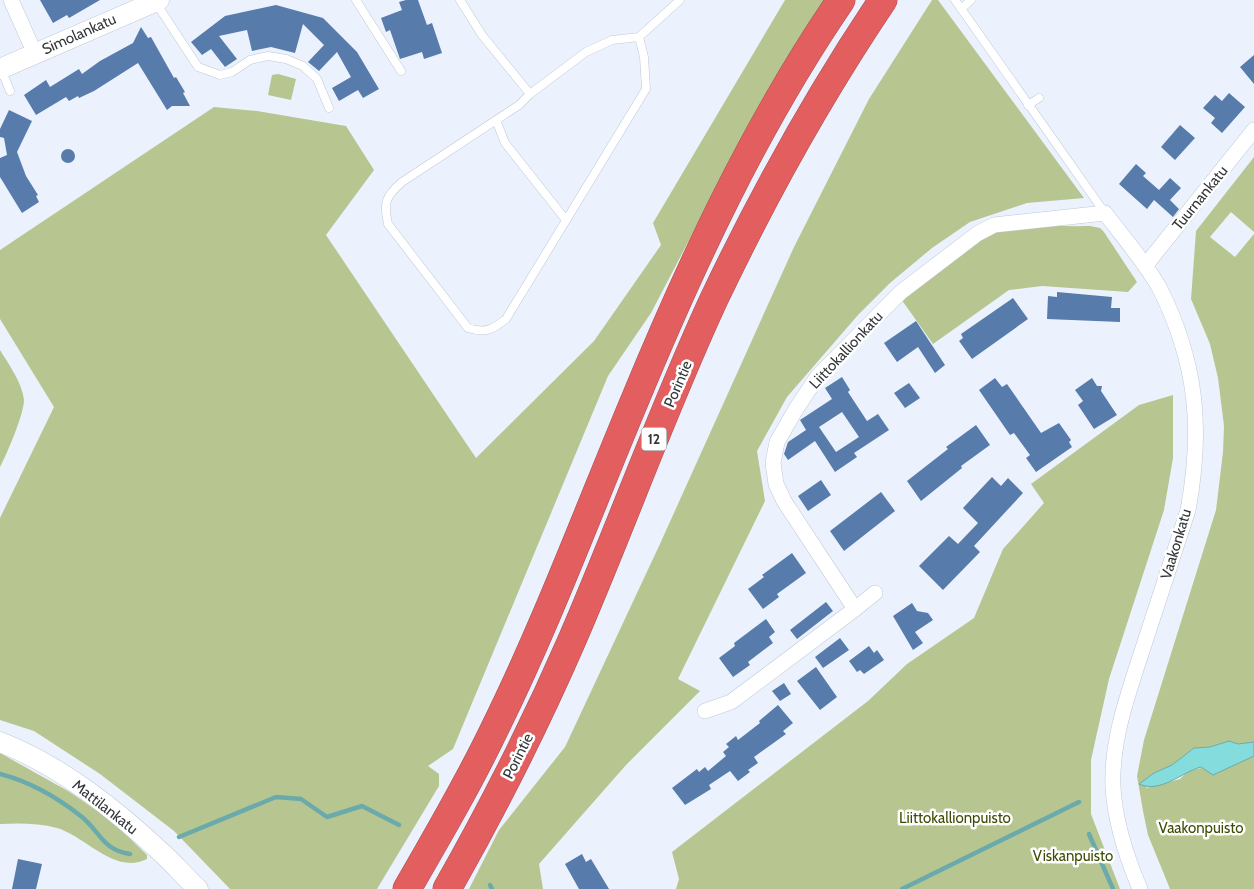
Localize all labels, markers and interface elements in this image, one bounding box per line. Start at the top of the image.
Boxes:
street label: Simolankatu [39,10,119,58]
street label: Tuurnankatu [1169,162,1231,234]
street label: Liittokallionkatu [805,307,887,393]
street label: Porintie [660,358,696,410]
road number: 12 [642,428,666,450]
street label: Vaakonkatu [1157,507,1195,581]
street label: Porintie [499,730,537,782]
street label: Mattilankatu [69,776,141,838]
park label: Liittokallionpuisto [899,809,1011,827]
park label: Vaakonpuisto [1159,819,1243,837]
park label: Viskanpuisto [1033,847,1113,865]

